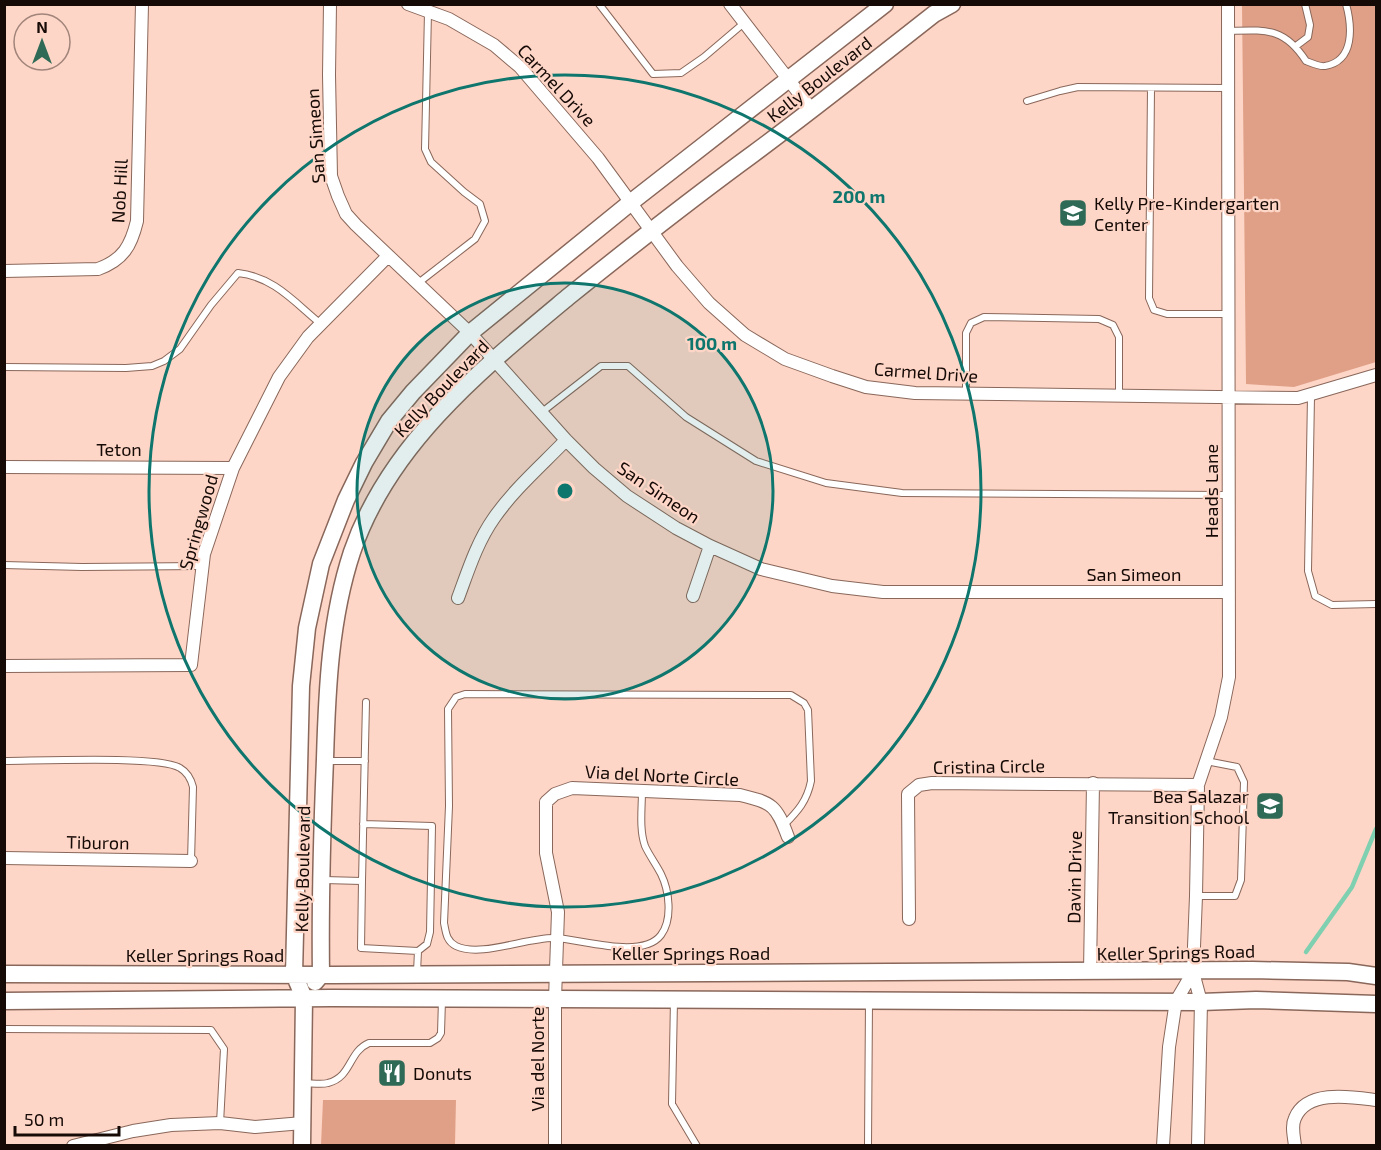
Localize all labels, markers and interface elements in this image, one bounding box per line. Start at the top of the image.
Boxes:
north arrow [12,12,72,72]
text: N [36,17,48,36]
street label: Kelly Boulevard [762,31,876,127]
street label: Carmel Drive [513,39,601,131]
street label: San Simeon [301,88,329,184]
street label: Nob Hill [106,158,132,224]
text: 200 m [833,185,885,207]
place label: Kelly Pre-Kindergarten Center [1094,192,1280,235]
school or university icon: Kelly Pre-Kindergarten Center [1057,197,1089,229]
text: 100 m [687,332,737,354]
street label: Kelly Boulevard [389,335,493,441]
street label: Carmel Drive [873,357,979,387]
street label: Teton [96,438,142,460]
street label: Heads Lane [1200,444,1222,538]
street label: San Simeon [613,456,705,528]
street label: Springwood [174,472,222,572]
centre of rings [555,481,575,501]
street label: San Simeon [1086,563,1182,585]
street label: Cristina Circle [933,754,1045,778]
street label: Via del Norte Circle [584,760,740,790]
place label: Bea Salazar Transition School [1108,785,1250,828]
school or university icon: Bea Salazar Transition School [1254,790,1286,822]
street label: Kelly Boulevard [290,805,314,933]
street label: Tiburon [66,830,130,854]
street label: Davin Drive [1062,830,1086,924]
street label: Keller Springs Road [1097,940,1255,964]
street label: Keller Springs Road [612,942,770,964]
street label: Keller Springs Road [126,944,284,966]
street label: Via del Norte [526,1007,548,1111]
restaurant icon: Donuts [376,1057,408,1089]
place label: Donuts [413,1062,472,1084]
scale bar [15,1099,118,1137]
text: 50 m [24,1108,64,1130]

